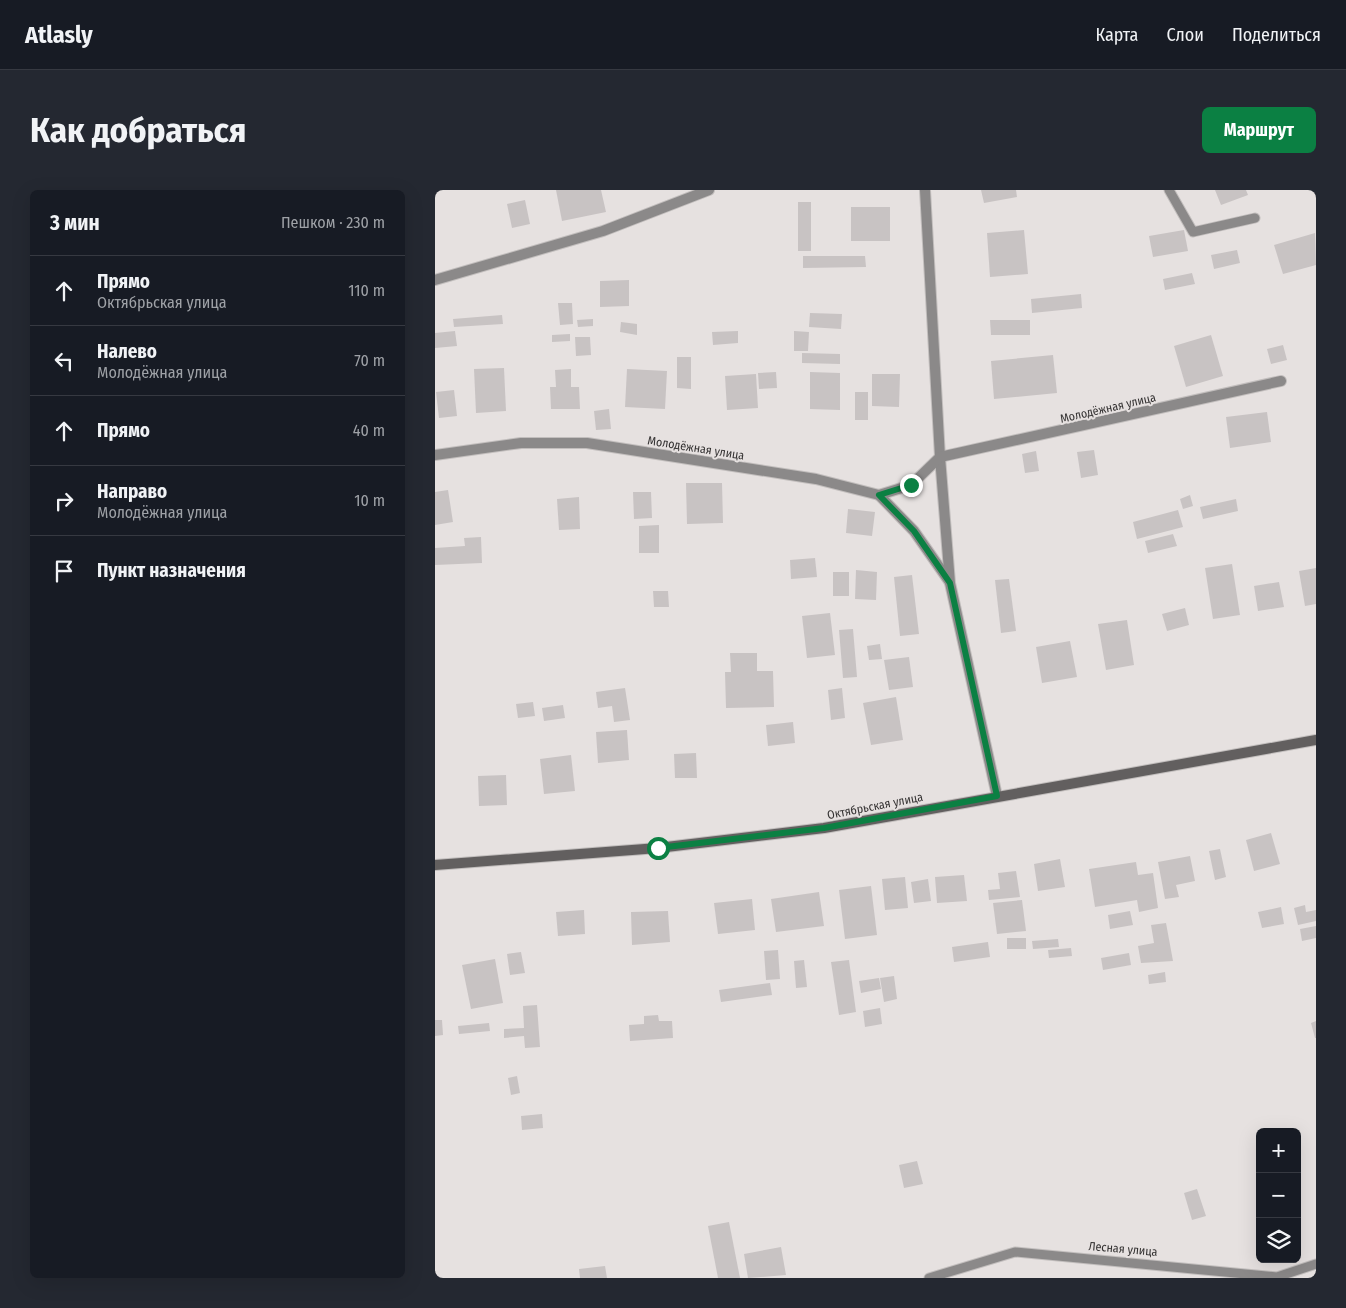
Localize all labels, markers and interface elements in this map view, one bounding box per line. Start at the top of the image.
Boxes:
text: Atlasly [25,21,93,49]
text: Карта [1095,24,1138,46]
text: Слои [1166,24,1204,46]
text: Поделиться [1232,24,1321,46]
button: Маршрут [1202,107,1316,153]
text: Как добраться [30,109,247,151]
text: 3 мин [50,210,100,236]
text: Пешком · 230 m [281,213,385,232]
text: Прямо [97,270,150,293]
icon: ahead [50,277,78,305]
text: 110 m [348,281,385,300]
text: Октябрьская улица [97,293,227,312]
text: Налево [97,340,157,363]
icon: left [50,347,78,375]
text: 70 m [354,351,385,370]
text: Молодёжная улица [97,363,227,382]
street label: Молодёжная улица [1059,390,1157,426]
icon: ahead [50,417,78,445]
text: Прямо [97,419,150,442]
text: 40 m [353,421,385,440]
street label: Молодёжная улица [647,433,745,463]
route end [900,474,923,497]
text: Направо [97,480,167,503]
icon: right [50,487,78,515]
text: 10 m [354,491,385,510]
text: Молодёжная улица [97,503,227,522]
icon: arrive [50,557,78,585]
text: Пункт назначения [97,559,246,582]
street label: Октябрьская улица [826,790,924,822]
route start [647,837,670,860]
map controls [1256,1128,1301,1263]
button: + [1256,1128,1301,1173]
button: − [1256,1173,1301,1218]
button: layers [1256,1218,1301,1263]
street label: Лесная улица [1088,1239,1158,1259]

